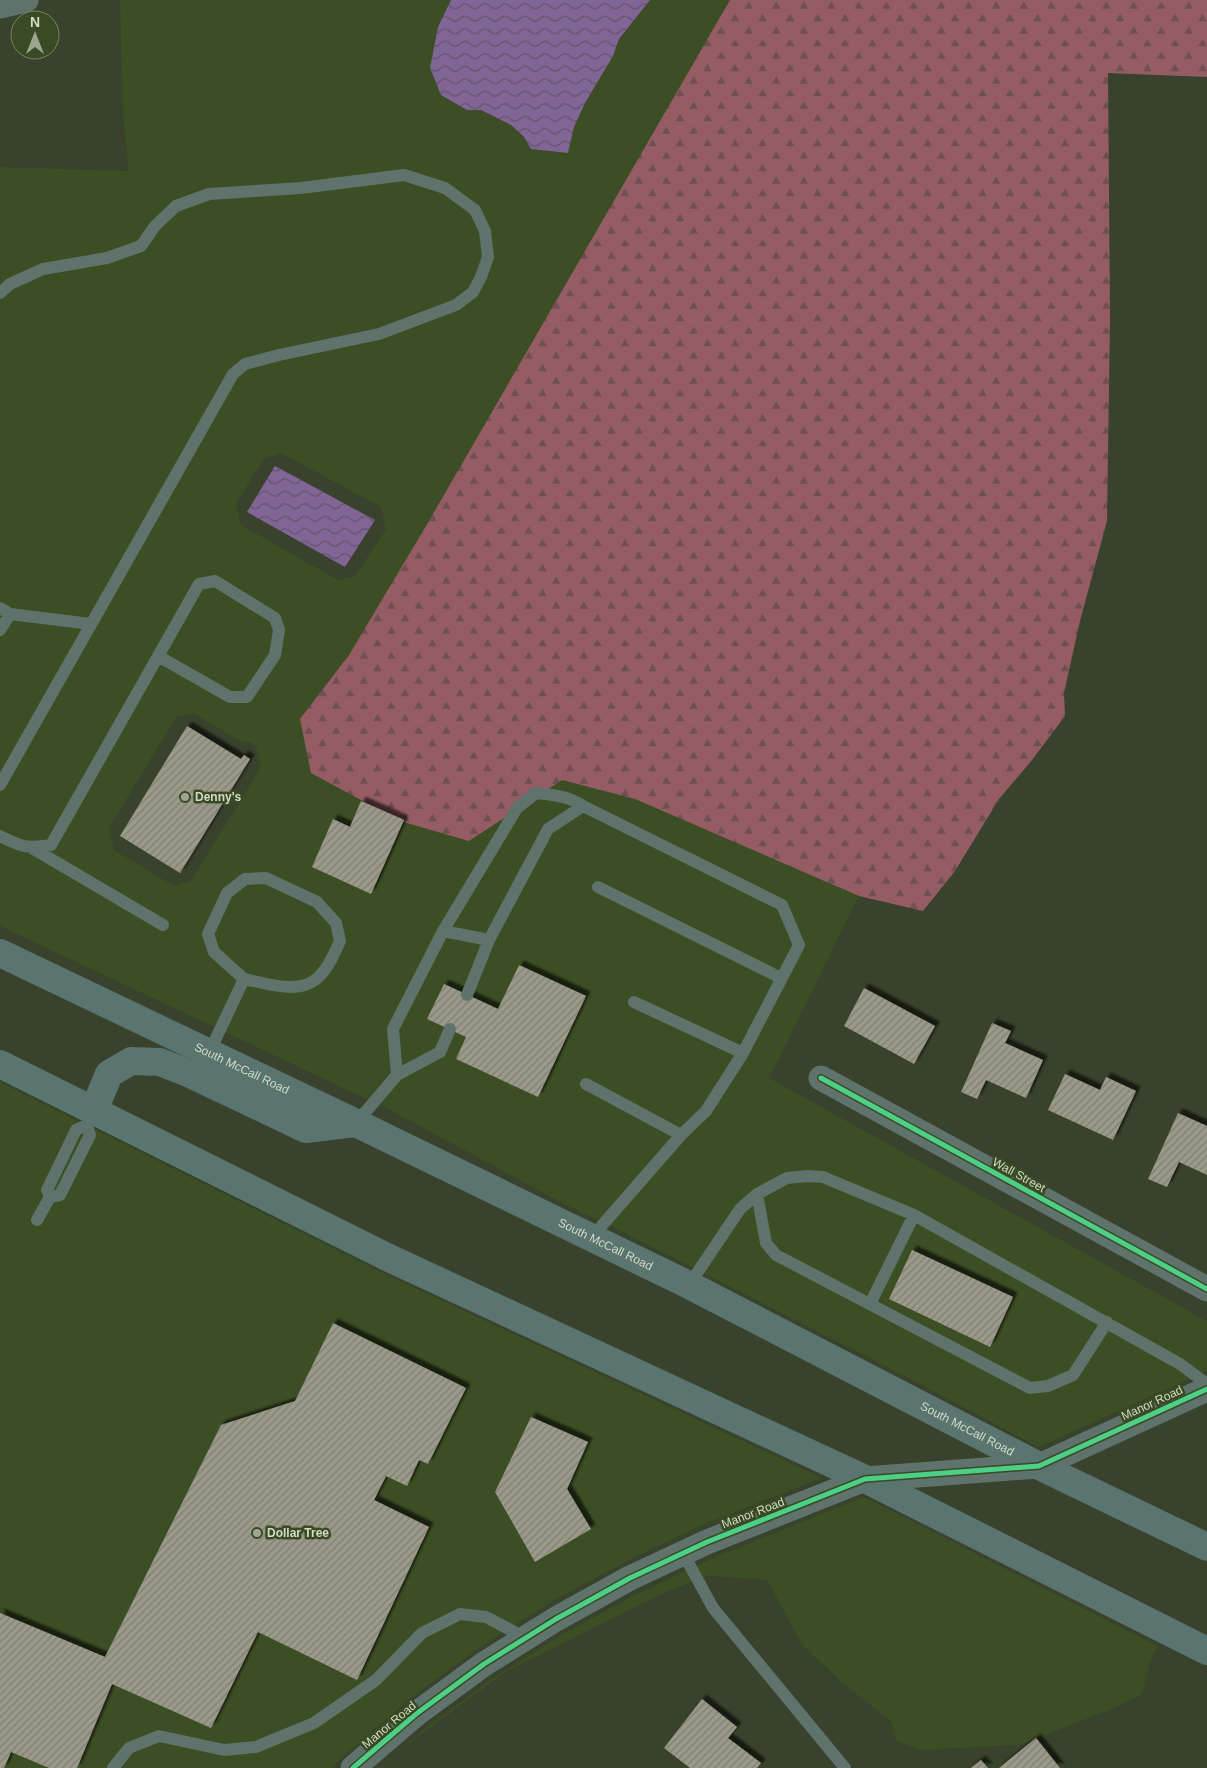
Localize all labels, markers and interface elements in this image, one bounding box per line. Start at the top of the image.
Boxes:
north arrow [10,10,60,60]
text: N [30,14,40,30]
place label: Denny's [195,790,242,804]
marker: Denny's [179,791,191,803]
street label: South McCall Road [192,1040,292,1097]
street label: Wall Street [990,1155,1048,1196]
street label: South McCall Road [556,1215,655,1273]
street label: Manor Road [1119,1383,1185,1423]
street label: South McCall Road [918,1399,1016,1459]
street label: Manor Road [720,1495,786,1531]
place label: Dollar Tree [267,1526,329,1540]
marker: Dollar Tree [251,1527,263,1539]
street label: Manor Road [359,1698,419,1752]

